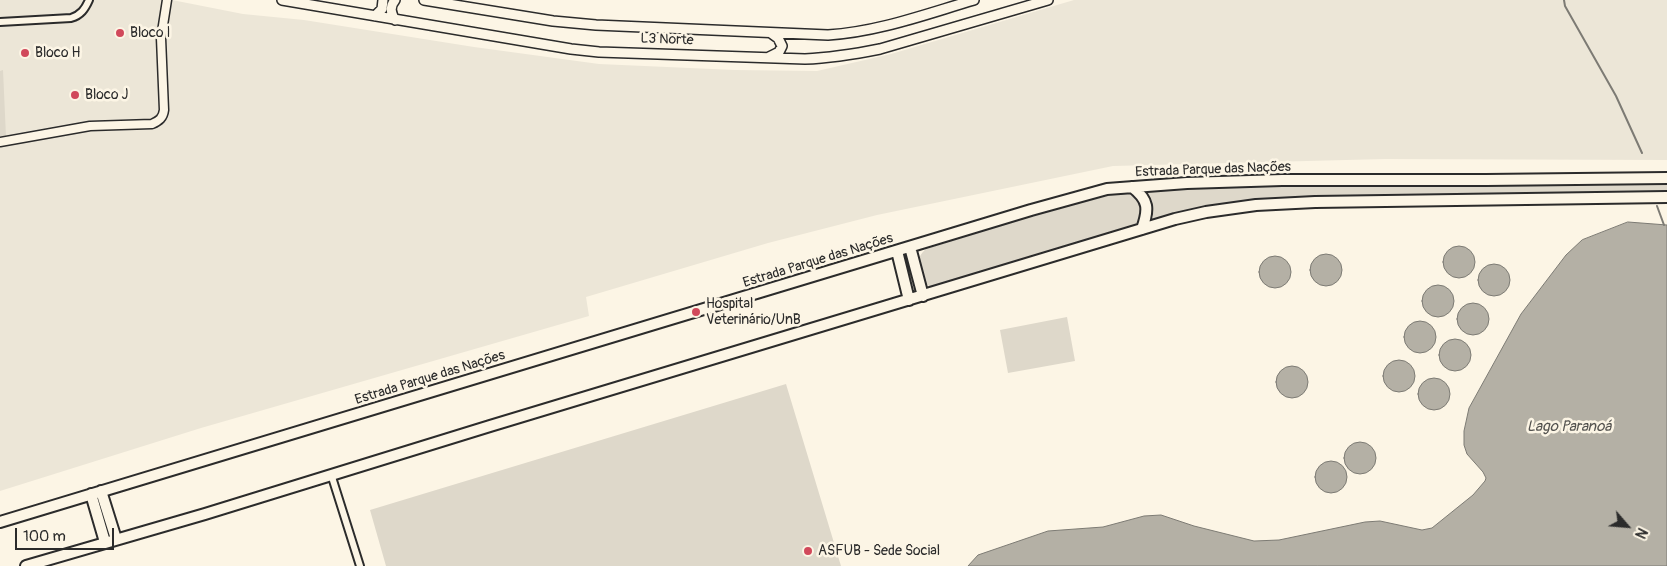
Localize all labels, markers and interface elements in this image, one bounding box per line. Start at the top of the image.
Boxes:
place label: Bloco I [130,25,170,41]
marker: Bloco I [114,27,126,39]
street label: L3 Norte [640,31,694,49]
place label: Bloco H [35,45,80,61]
marker: Bloco H [19,47,31,59]
place label: Bloco J [85,87,128,103]
marker: Bloco J [69,89,81,101]
street label: Estrada Parque das Nações [1135,159,1291,181]
street label: Estrada Parque das Nações [741,230,895,292]
place label: Hospital Veterinário/UnB [706,296,801,328]
marker: Hospital Veterinário/UnB [690,306,702,318]
street label: Estrada Parque das Nações [353,347,507,409]
water label: Lago Paranoá [1527,418,1611,436]
north arrow [1602,501,1652,551]
scale bar [18,518,116,550]
text: N [1631,525,1651,541]
text: 100 m [23,527,66,546]
place label: ASFUB - Sede Social [818,543,940,559]
marker: ASFUB - Sede Social [802,545,814,557]

